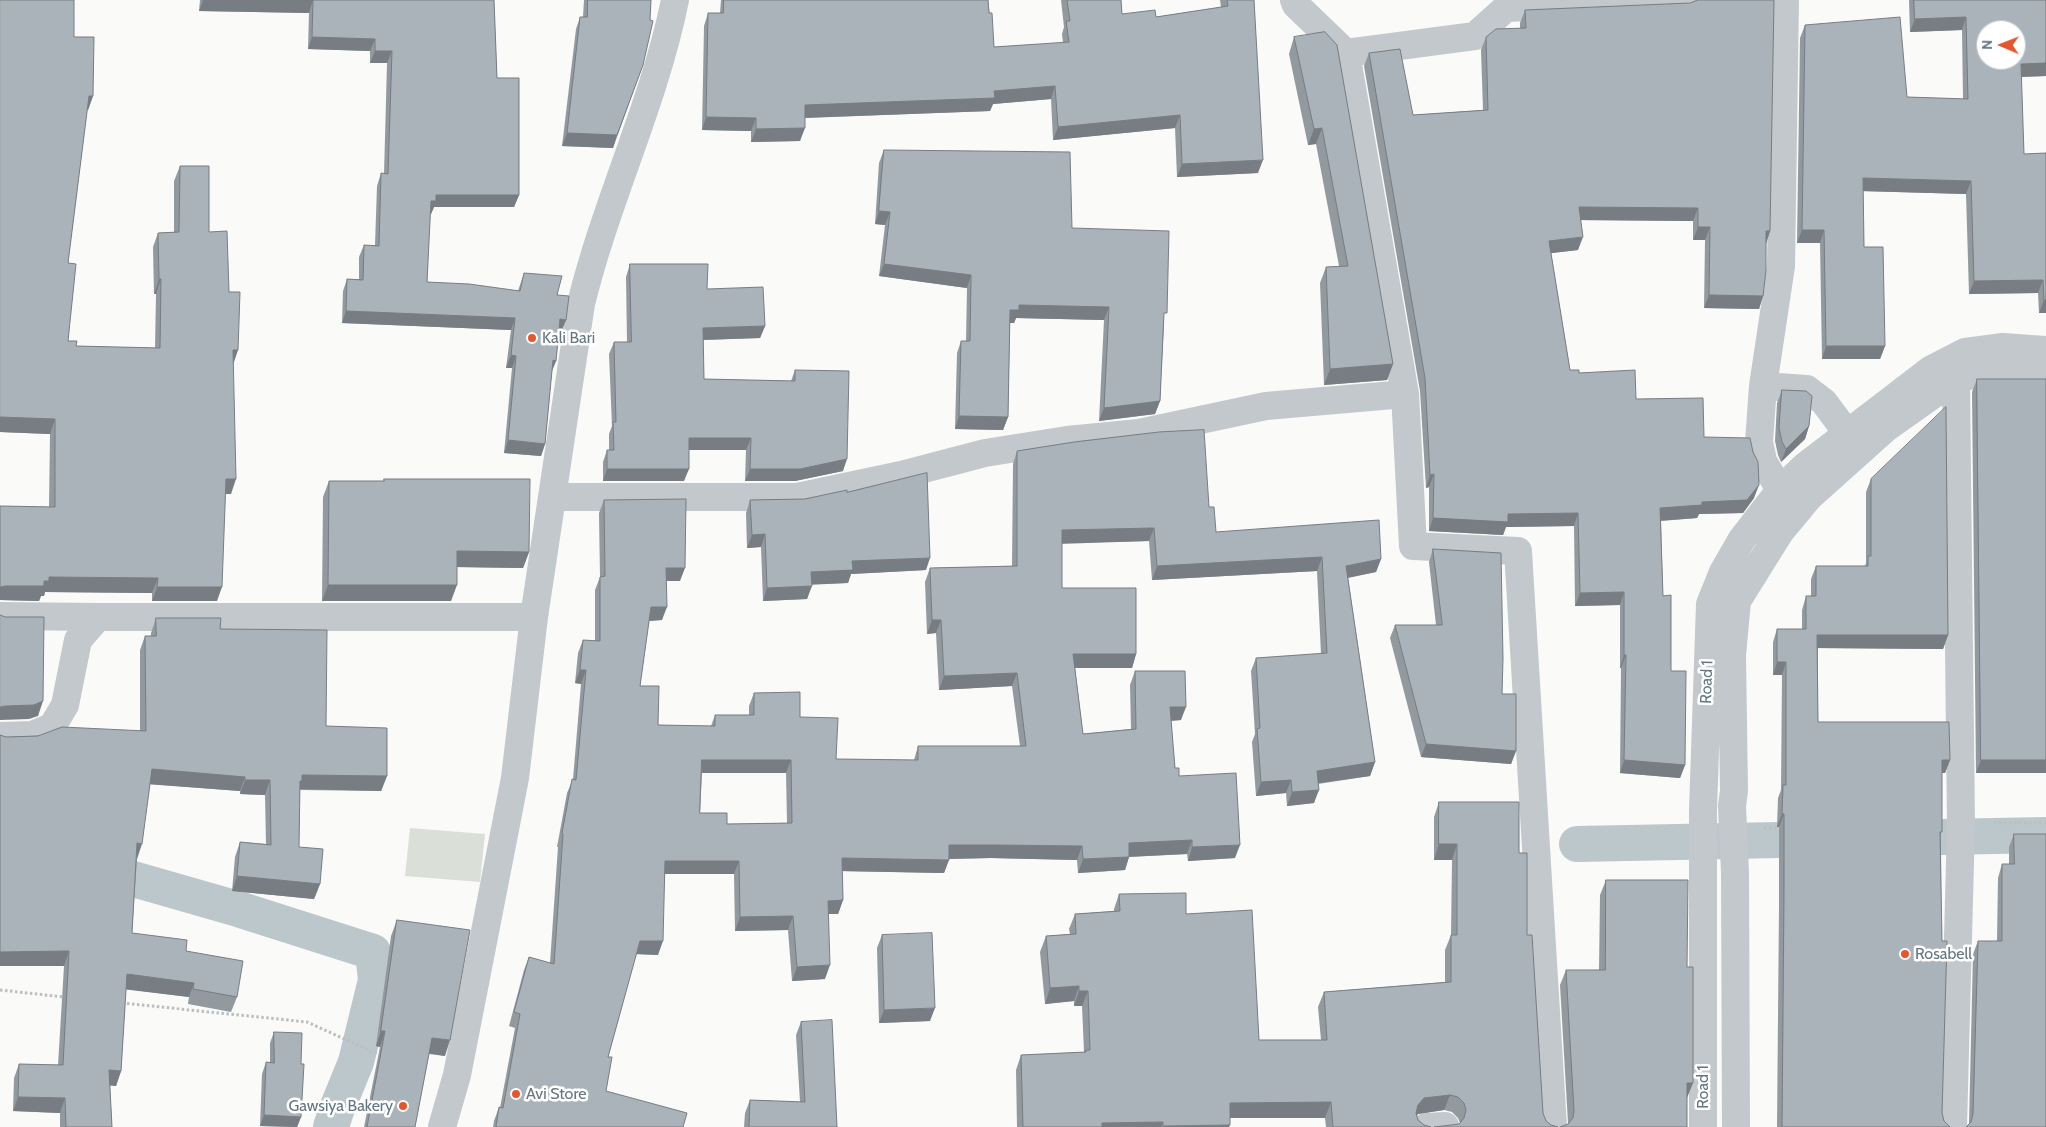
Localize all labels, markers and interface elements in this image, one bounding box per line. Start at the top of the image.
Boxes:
north arrow [1976,20,2026,70]
text: N [1978,40,1996,50]
place label: Kali Bari [542,328,595,348]
marker: Kali Bari [526,332,538,344]
street label: Road 1 [1697,660,1717,704]
place label: Rosabell [1915,944,1972,964]
marker: Rosabell [1899,948,1911,960]
street label: Road 1 [1693,1065,1713,1109]
place label: Avi Store [526,1084,586,1104]
marker: Avi Store [510,1088,522,1100]
place label: Gawsiya Bakery [289,1096,393,1116]
marker: Gawsiya Bakery [397,1100,409,1112]

